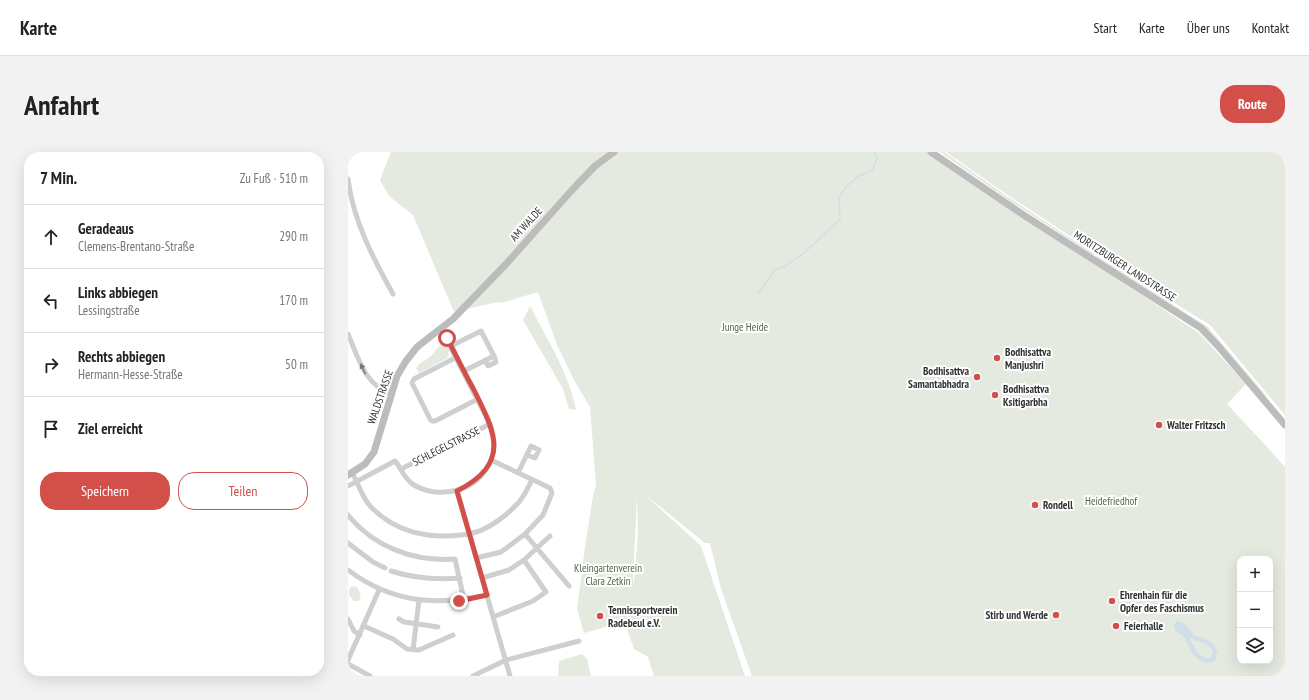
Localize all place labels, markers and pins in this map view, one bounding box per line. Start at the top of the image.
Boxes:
place label: Bodhisattva Manjushri [1005,345,1051,372]
marker: Bodhisattva Manjushri [992,353,1002,363]
place label: Bodhisattva Samantabhadra [908,364,969,391]
marker: Bodhisattva Samantabhadra [972,372,982,382]
place label: Bodhisattva Ksitigarbha [1003,382,1049,409]
marker: Bodhisattva Ksitigarbha [990,390,1000,400]
place label: Walter Fritzsch [1166,418,1225,432]
marker: Walter Fritzsch [1154,420,1164,430]
place label: Rondell [1043,498,1073,512]
marker: Rondell [1030,500,1040,510]
place label: Ehrenhain für die Opfer des Faschismus [1120,588,1204,615]
marker: Ehrenhain für die Opfer des Faschismus [1107,596,1117,606]
place label: Tennissportverein Radebeul e.V. [608,603,678,630]
place label: Stirb und Werde [985,608,1048,622]
marker: Stirb und Werde [1051,610,1061,620]
marker: Tennissportverein Radebeul e.V. [595,611,605,621]
place label: Feierhalle [1124,619,1164,633]
marker: Feierhalle [1111,621,1121,631]

